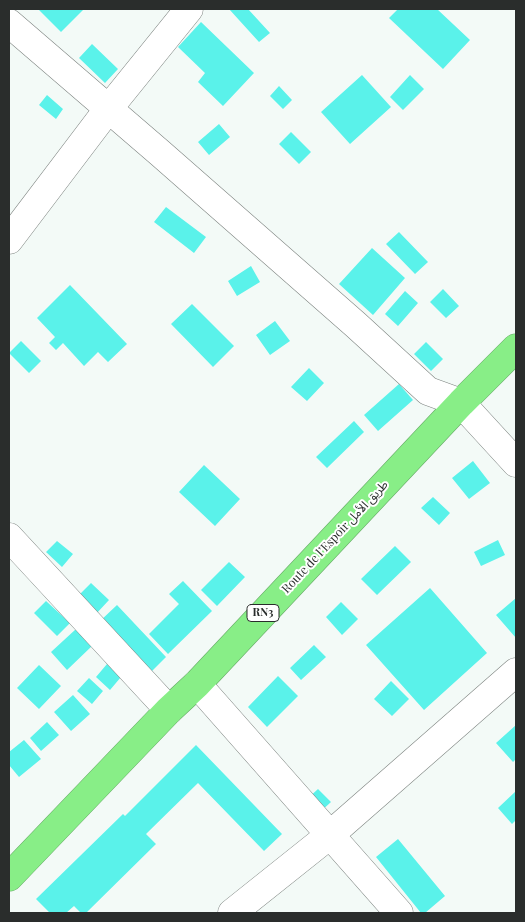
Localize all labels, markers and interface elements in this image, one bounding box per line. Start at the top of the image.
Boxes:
street label: Route de l’Espoir طريق الأمل [279,478,391,596]
road number: RN3 [247,604,279,622]

